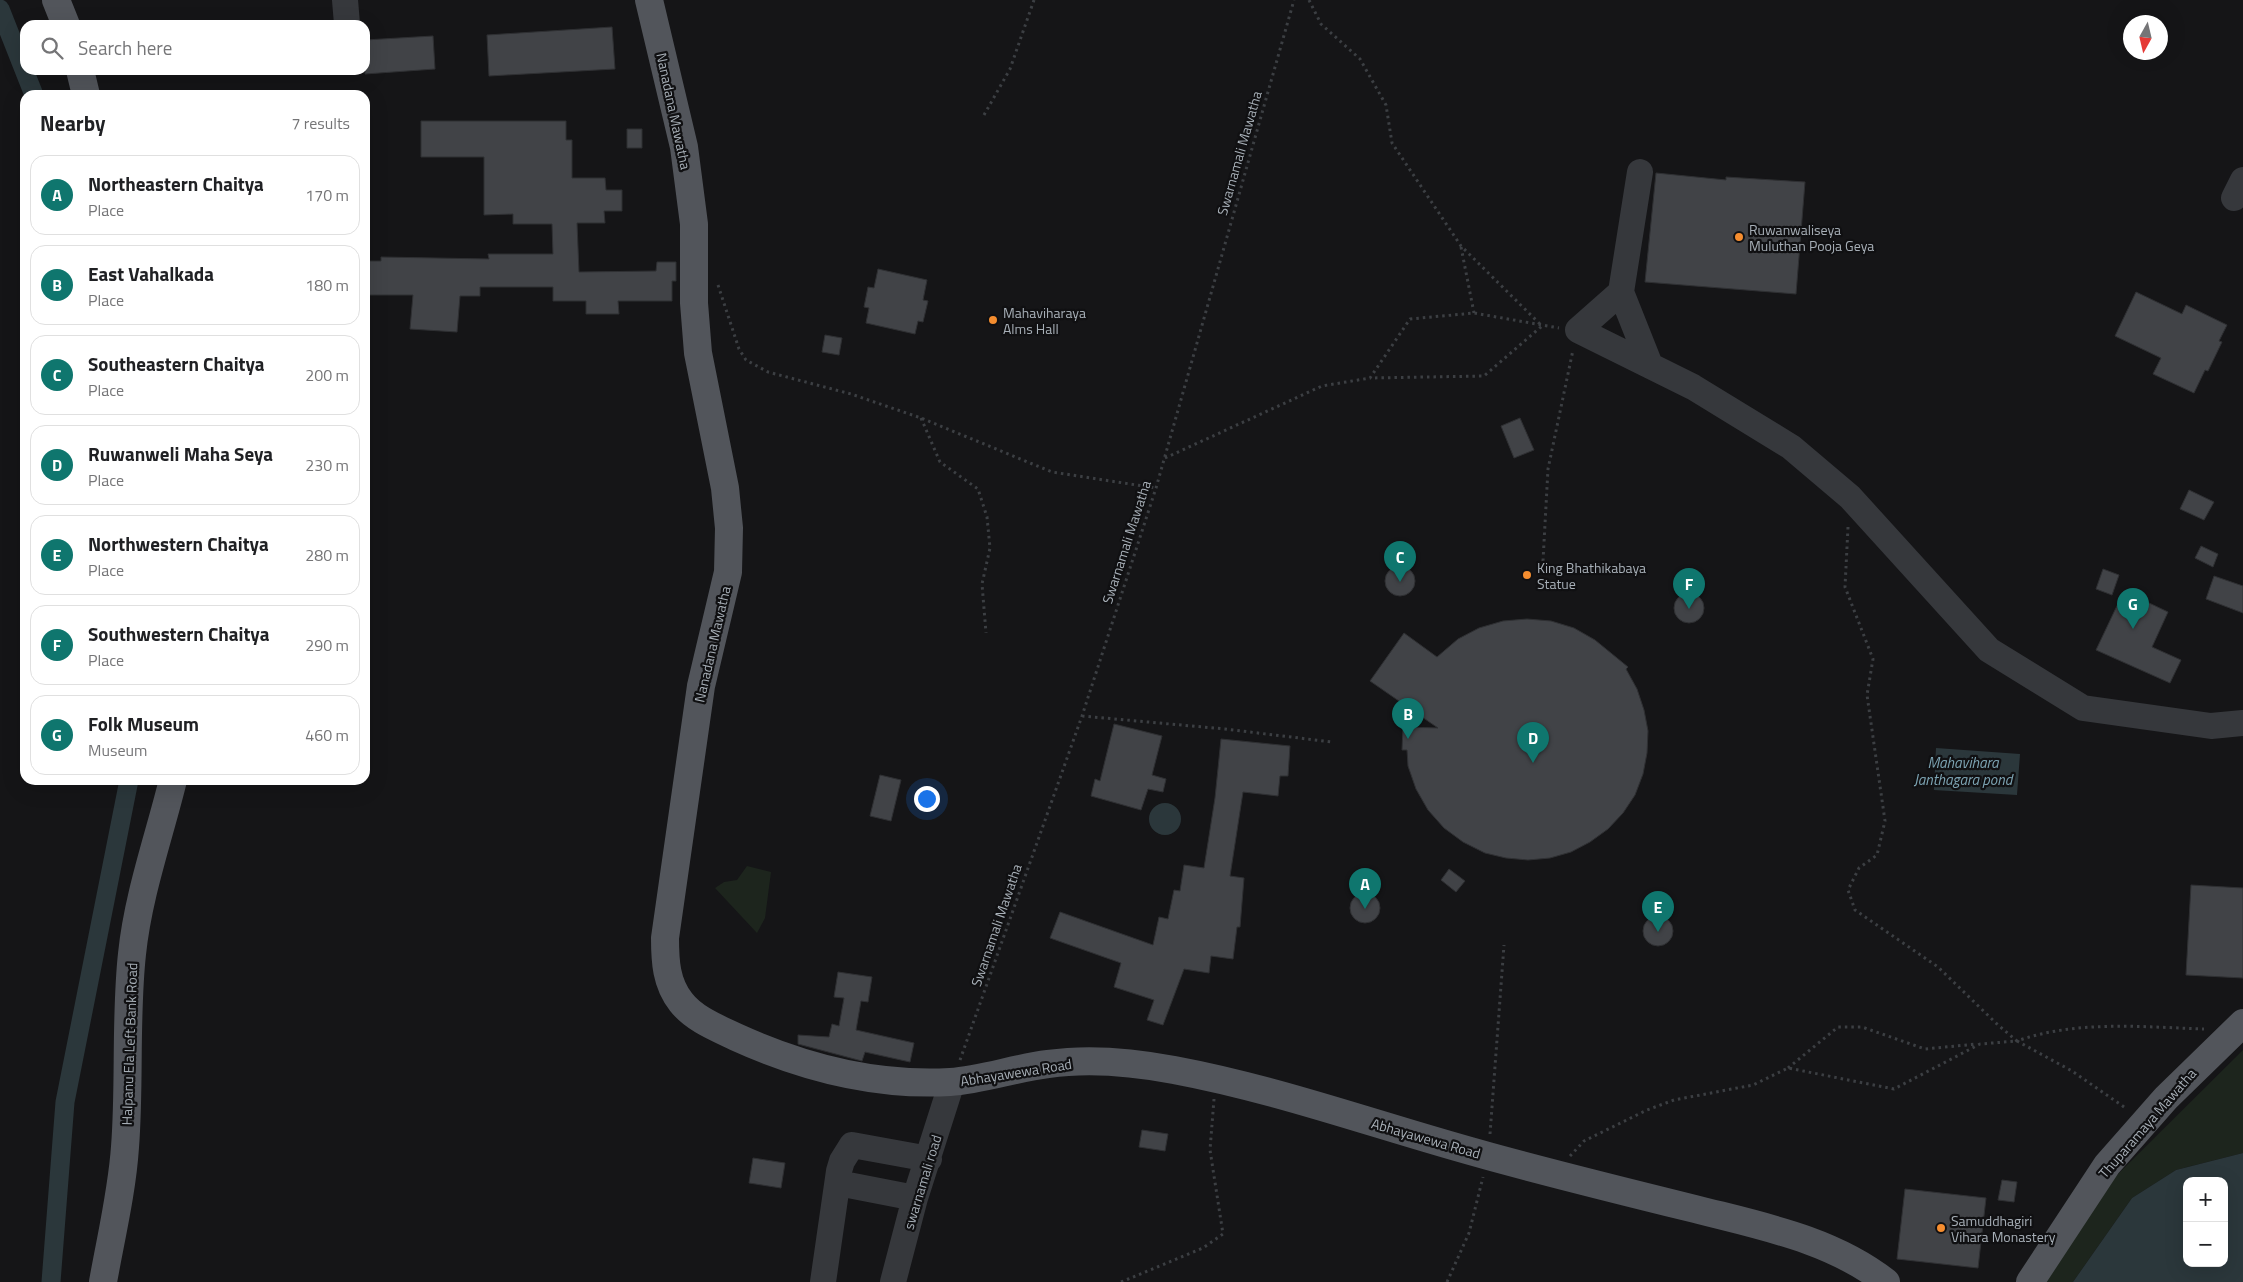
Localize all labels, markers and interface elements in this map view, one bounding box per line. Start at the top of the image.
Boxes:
north arrow [2123,15,2168,60]
search box [20,20,370,75]
text: Search here [78,33,172,62]
icon: search [38,34,66,62]
street label: Nanadana Mawatha [651,51,697,171]
street label: Swarnamali Mawatha [1211,88,1267,218]
text: Nearby [40,107,105,139]
text: 7 results [291,111,350,135]
text: Northeastern Chaitya [88,169,264,198]
text: A [52,183,62,207]
text: 170 m [305,183,349,207]
text: Place [88,198,124,222]
place label: Ruwanwaliseya Muluthan Pooja Geya [1749,219,1874,256]
marker: Ruwanwaliseya Muluthan Pooja Geya [1733,231,1745,243]
text: East Vahalkada [88,259,214,288]
text: B [52,273,62,297]
text: 180 m [305,273,349,297]
text: Place [88,288,124,312]
place label: Mahaviharaya Alms Hall [1003,302,1086,339]
marker: Mahaviharaya Alms Hall [987,314,999,326]
text: Southeastern Chaitya [88,349,265,378]
text: C [53,363,61,387]
text: 200 m [305,363,349,387]
text: Place [88,378,124,402]
text: Ruwanweli Maha Seya [88,439,273,468]
text: D [52,453,62,477]
text: 230 m [305,453,349,477]
text: Place [88,468,124,492]
street label: Swarnamali Mawatha [1096,478,1156,606]
text: Northwestern Chaitya [88,529,269,558]
pin: C [1384,541,1416,582]
text: E [53,543,61,567]
text: 280 m [305,543,349,567]
place label: King Bhathikabaya Statue [1537,557,1646,594]
text: Place [88,558,124,582]
pin: F [1673,568,1705,609]
marker: King Bhathikabaya Statue [1521,569,1533,581]
street label: Nanadana Mawatha [688,584,736,704]
pin: G [2117,588,2149,629]
text: Southwestern Chaitya [88,619,269,648]
text: F [53,633,61,657]
text: 290 m [305,633,349,657]
text: Place [88,648,124,672]
pin: B [1392,698,1424,739]
text: Folk Museum [88,709,199,738]
pin: D [1517,722,1549,763]
text: G [52,723,62,747]
text: 460 m [305,723,349,747]
text: Museum [88,738,147,762]
water label: Mahavihara Janthagara pond [1914,751,2014,791]
your location [914,786,940,812]
street label: Swarnamali Mawatha [965,861,1027,989]
pin: A [1349,868,1381,909]
pin: E [1642,891,1674,932]
street label: Halpanu Ela Left Bank Road [116,962,142,1126]
street label: Abhayawewa Road [959,1053,1073,1091]
street label: Thuparamaya Mawatha [2093,1063,2201,1183]
street label: Abhayawewa Road [1369,1112,1483,1164]
street label: swarnamali road [898,1132,946,1232]
map controls [2183,1177,2228,1267]
button: + [2183,1177,2228,1222]
place label: Samuddhagiri Vihara Monastery [1951,1210,2056,1247]
marker: Samuddhagiri Vihara Monastery [1935,1222,1947,1234]
button: − [2183,1222,2228,1267]

